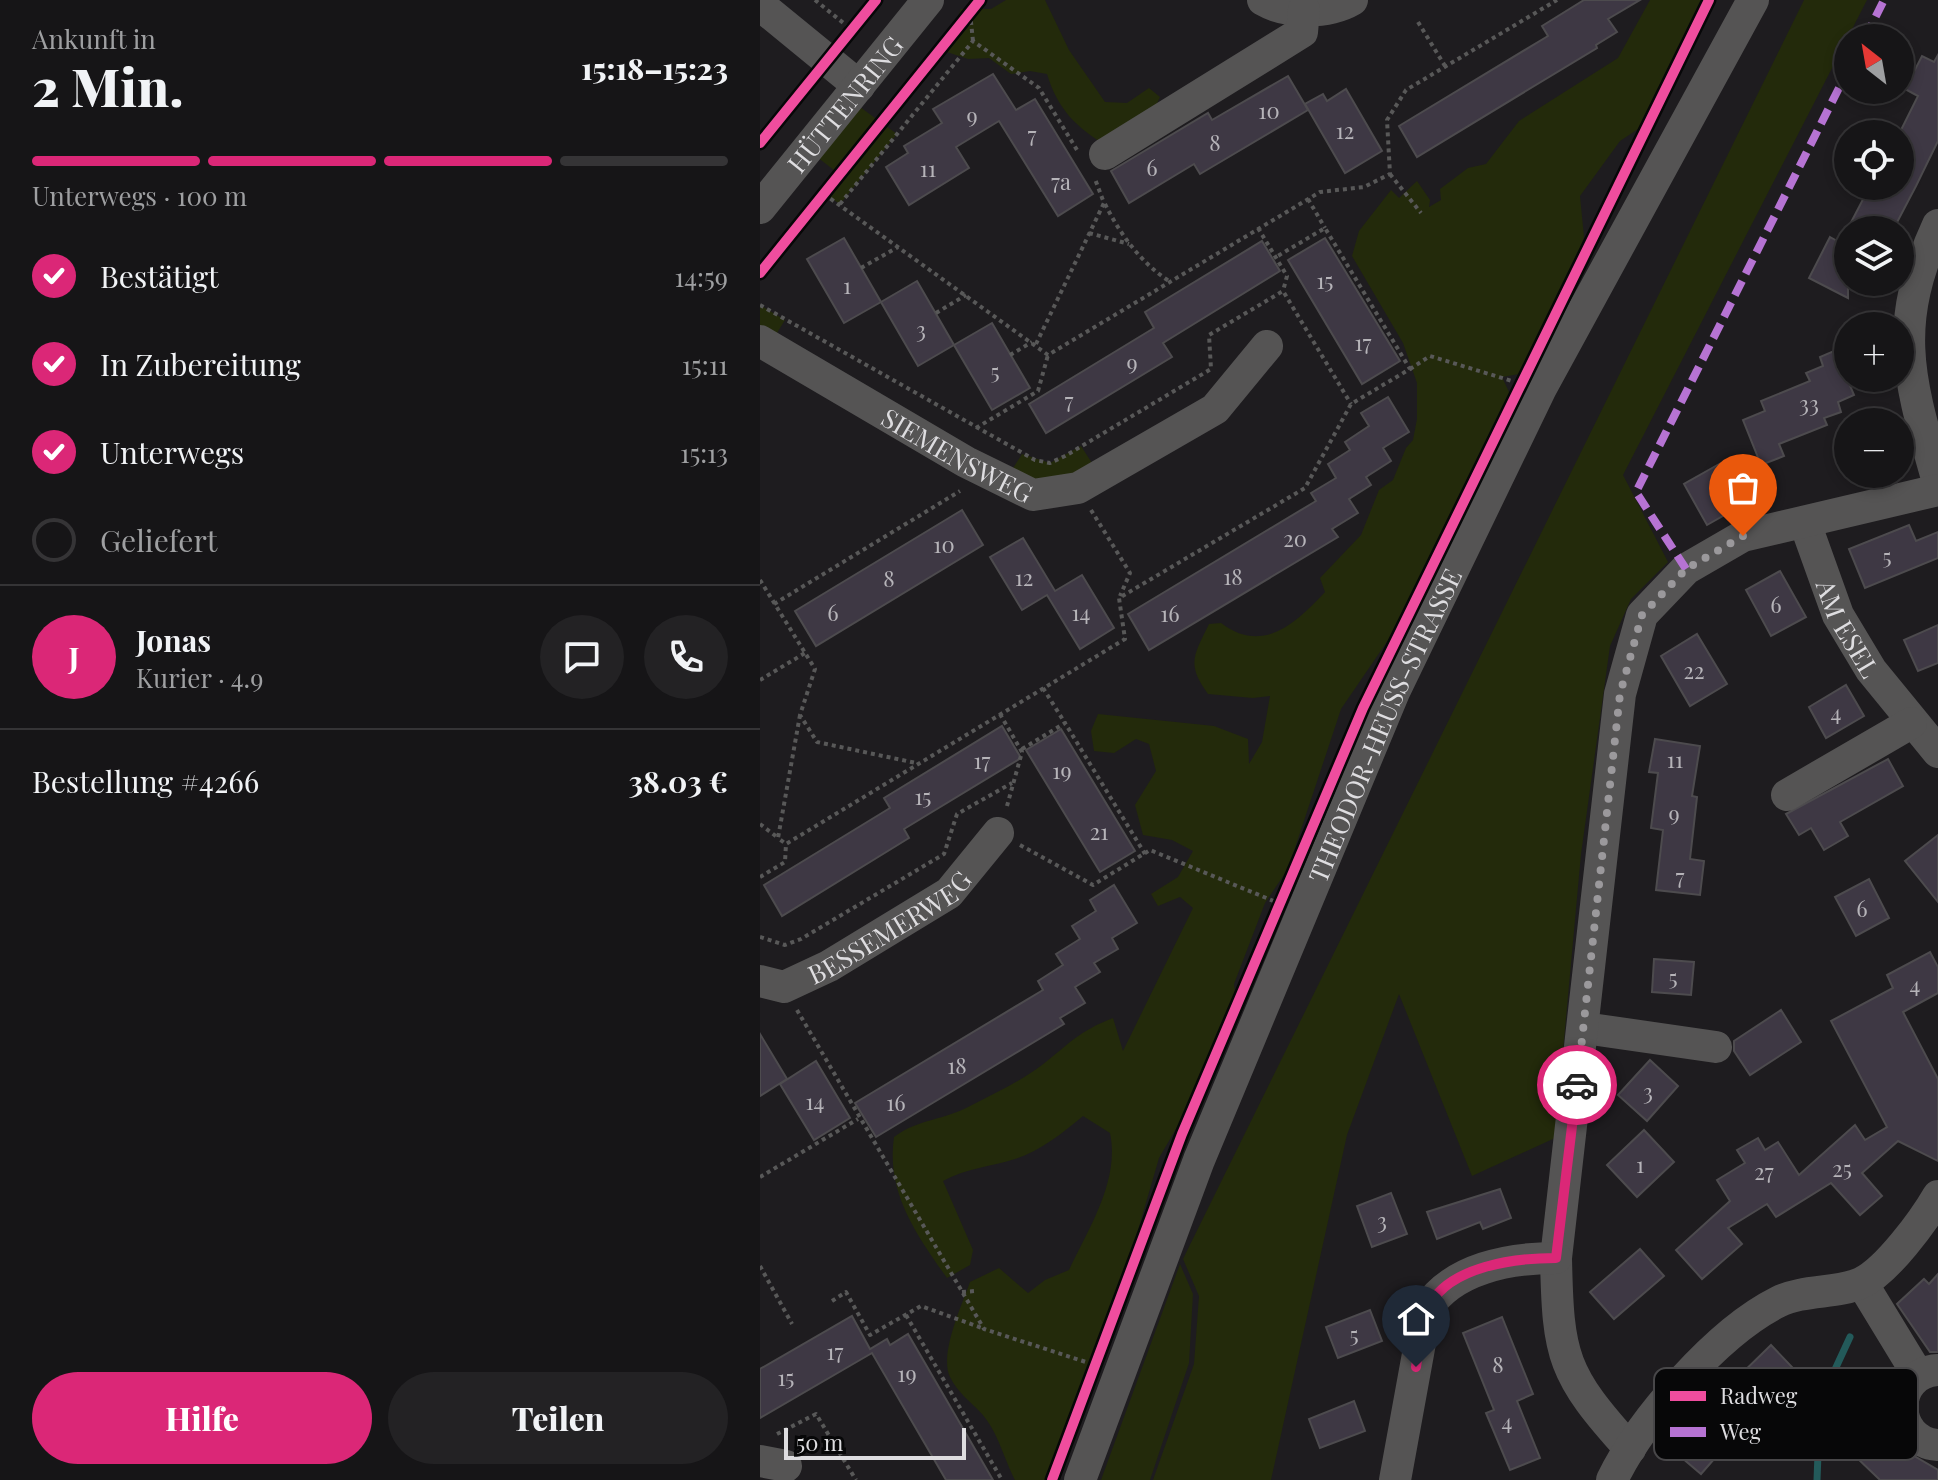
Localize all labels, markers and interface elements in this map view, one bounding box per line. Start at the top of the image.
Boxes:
text: Ankunft in [32,21,156,56]
north arrow [1834,24,1914,104]
map controls [1834,24,1914,488]
street label: HÜTTENRING [778,28,910,179]
text: 15:18–15:23 [581,48,728,88]
text: 2 Min. [32,51,184,120]
house number: 10 [1258,95,1280,125]
house number: 9 [966,100,978,130]
house number: 12 [1336,115,1354,145]
house number: 7 [1028,119,1037,149]
button: locate [1834,120,1914,200]
house number: 8 [1209,127,1221,157]
house number: 6 [1146,152,1158,182]
house number: 11 [920,153,936,183]
house number: 7a [1051,166,1071,196]
text: Unterwegs · 100 m [32,178,247,213]
button: layers [1834,216,1914,296]
icon: check [32,254,76,298]
text: Bestätigt [100,256,219,296]
text: 14:59 [675,259,728,294]
house number: 15 [1316,265,1334,295]
house number: 1 [843,270,851,300]
button: + [1834,312,1914,392]
house number: 3 [916,314,926,344]
house number: 17 [1354,327,1372,357]
icon: check [32,342,76,386]
text: In Zubereitung [100,344,301,384]
text: 15:11 [682,347,728,382]
house number: 9 [1126,347,1138,377]
house number: 5 [990,356,1000,386]
house number: 7 [1065,385,1074,415]
house number: 33 [1799,388,1819,418]
street label: SIEMENSWEG [876,399,1039,510]
button: − [1834,408,1914,488]
icon: check [32,430,76,474]
text: Unterwegs [100,432,244,472]
text: 15:13 [680,435,728,470]
pin [1709,454,1777,536]
icon: bag [1721,466,1765,510]
text: Geliefert [100,520,217,560]
house number: 20 [1283,523,1307,553]
house number: 10 [933,529,955,559]
house number: 5 [1882,541,1892,571]
house number: 18 [1223,561,1243,591]
house number: 12 [1015,562,1033,592]
street label: THEODOR-HEUSS-STRASSE [1299,562,1469,888]
house number: 8 [883,563,895,593]
street label: AM ESEL [1809,574,1889,683]
house number: 6 [1770,589,1782,619]
house number: 6 [827,597,839,627]
house number: 14 [1071,597,1091,627]
house number: 16 [1160,598,1180,628]
button: chat [540,615,624,699]
button: phone [644,615,728,699]
text: Jonas [136,620,211,660]
text: J [69,637,79,677]
house number: 22 [1683,655,1705,685]
text: Kurier · 4.9 [136,660,263,695]
house number: 4 [1831,697,1842,727]
house number: 11 [1667,744,1683,774]
house number: 17 [973,745,991,775]
house number: 19 [1052,755,1072,785]
text: Bestellung #4266 [32,761,259,801]
text: 38.03 € [628,761,728,801]
house number: 15 [914,781,932,811]
house number: 9 [1668,798,1680,828]
house number: 21 [1090,816,1108,846]
house number: 7 [1676,861,1685,891]
street label: BESSEMERWEG [802,863,978,991]
house number: 6 [1856,893,1868,923]
house number: 5 [1668,962,1678,992]
house number: 4 [1910,969,1921,999]
courier [1537,1045,1617,1125]
house number: 18 [947,1050,967,1080]
icon: car [1555,1063,1599,1107]
house number: 3 [1643,1076,1653,1106]
house number: 14 [805,1086,825,1116]
house number: 16 [886,1087,906,1117]
house number: 1 [1636,1149,1644,1179]
house number: 25 [1832,1153,1852,1183]
house number: 27 [1754,1156,1774,1186]
house number: 3 [1377,1205,1387,1235]
pin [1382,1285,1450,1367]
icon: home [1394,1297,1438,1341]
house number: 5 [1349,1319,1359,1349]
house number: 17 [826,1336,844,1366]
house number: 8 [1492,1349,1504,1379]
house number: 19 [897,1358,917,1388]
house number: 15 [777,1362,795,1392]
legend [1654,1368,1918,1460]
button: Hilfe [32,1372,372,1464]
button: Teilen [388,1372,728,1464]
text: Radweg [1720,1380,1798,1410]
house number: 4 [1502,1406,1513,1436]
text: Weg [1719,1416,1762,1446]
scale bar [784,1424,966,1460]
text: 50 m [796,1427,843,1457]

